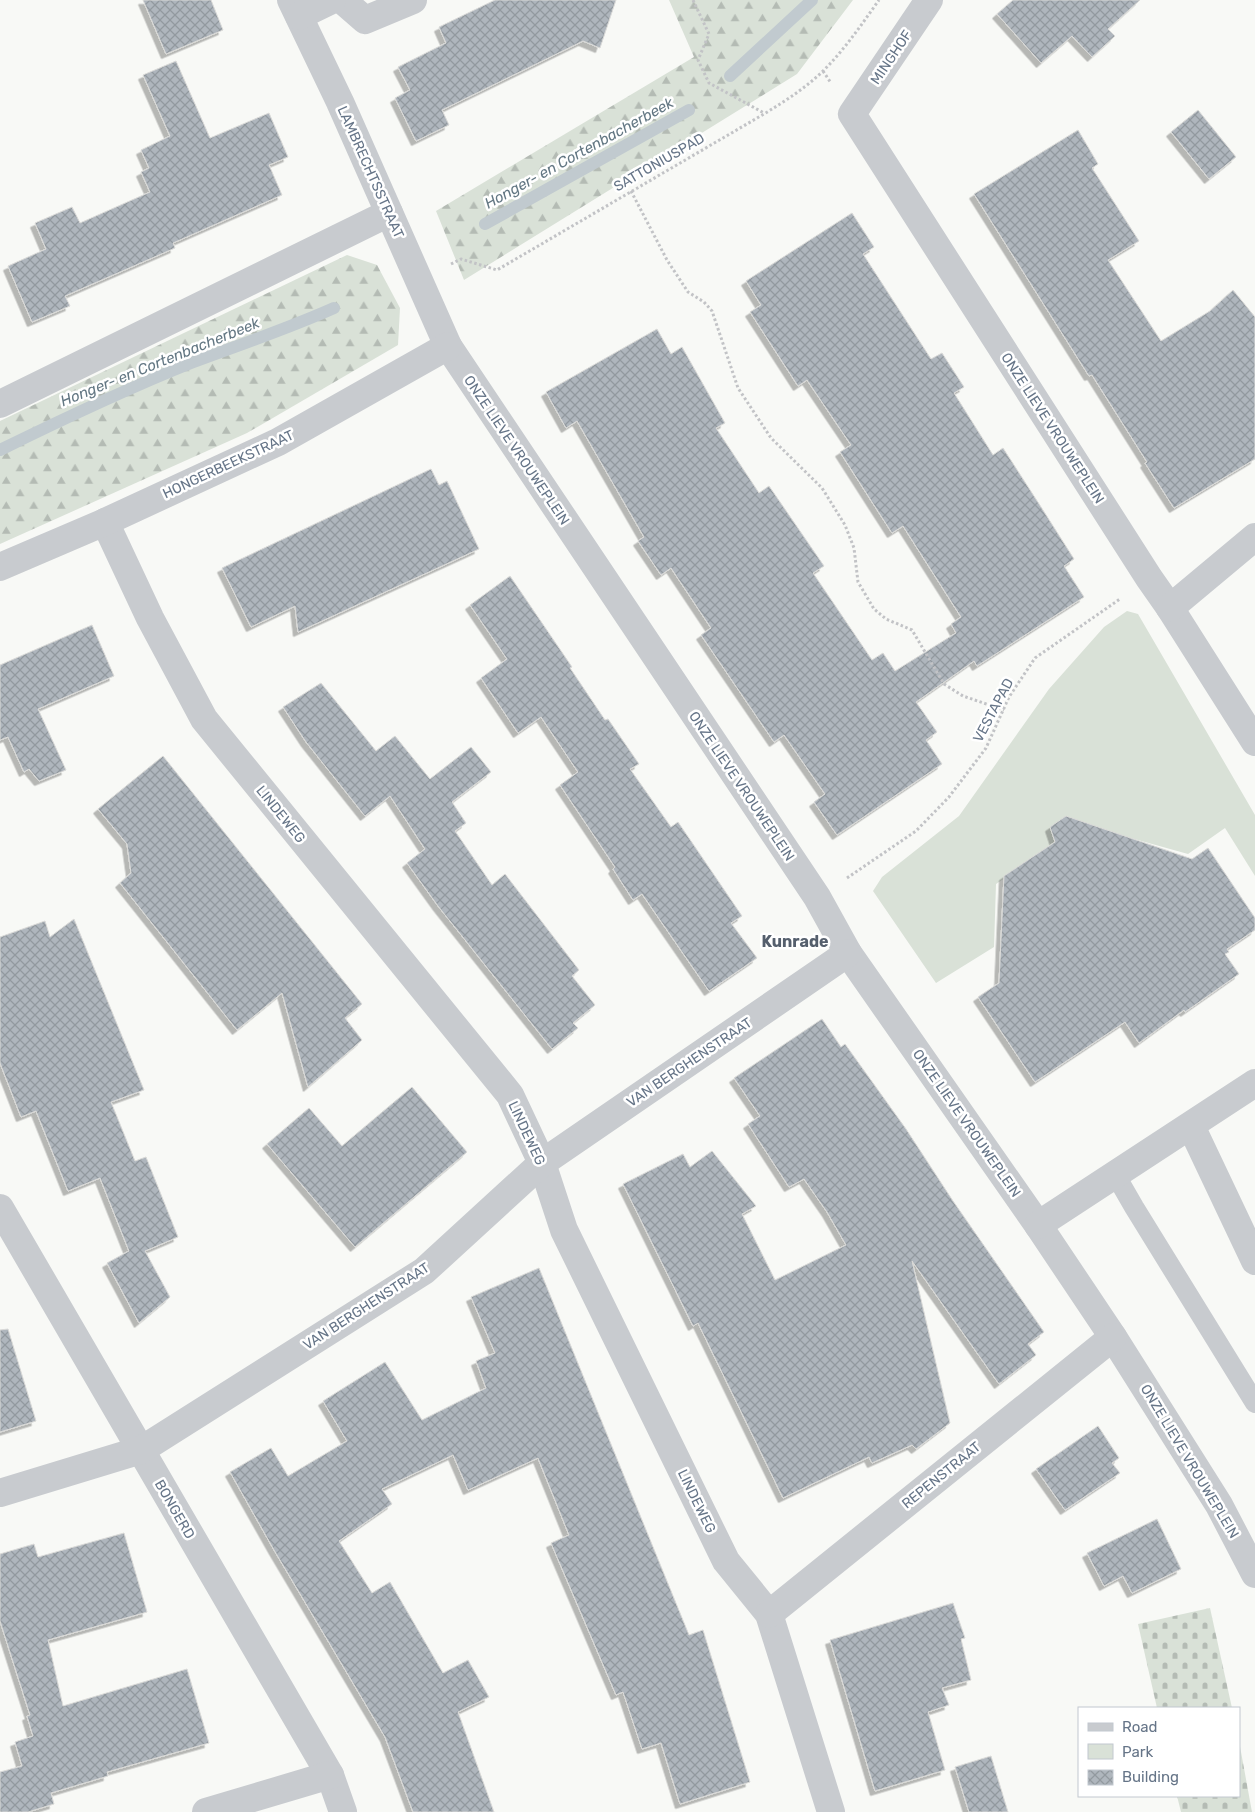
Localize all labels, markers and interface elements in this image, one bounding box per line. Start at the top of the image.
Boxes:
street label: MINGHOF [867,27,916,88]
water label: Honger- en Cortenbacherbeek [481,93,677,213]
street label: LAMBRECHTSSTRAAT [334,103,407,241]
street label: SATTONIUSPAD [611,130,708,195]
water label: Honger- en Cortenbacherbeek [58,314,262,410]
street label: ONZE LIEVE VROUWEPLEIN [997,350,1108,507]
street label: ONZE LIEVE VROUWEPLEIN [460,372,573,528]
street label: HONGERBEEKSTRAAT [160,427,296,502]
street label: VESTAPAD [969,675,1017,745]
street label: ONZE LIEVE VROUWEPLEIN [685,708,798,864]
street label: LINDEWEG [252,782,309,846]
district label: Kunrade [761,932,829,951]
street label: VAN BERGHENSTRAAT [623,1014,755,1111]
street label: ONZE LIEVE VROUWEPLEIN [909,1046,1024,1200]
street label: LINDEWEG [504,1098,549,1168]
street label: VAN BERGHENSTRAAT [300,1259,433,1354]
street label: ONZE LIEVE VROUWEPLEIN [1137,1381,1242,1541]
street label: REPENSTRAAT [898,1438,984,1512]
street label: LINDEWEG [674,1467,719,1536]
street label: BONGERD [151,1477,198,1542]
legend [1078,1707,1240,1797]
text: Road [1122,1718,1158,1736]
text: Park [1122,1743,1153,1761]
text: Building [1122,1768,1179,1786]

